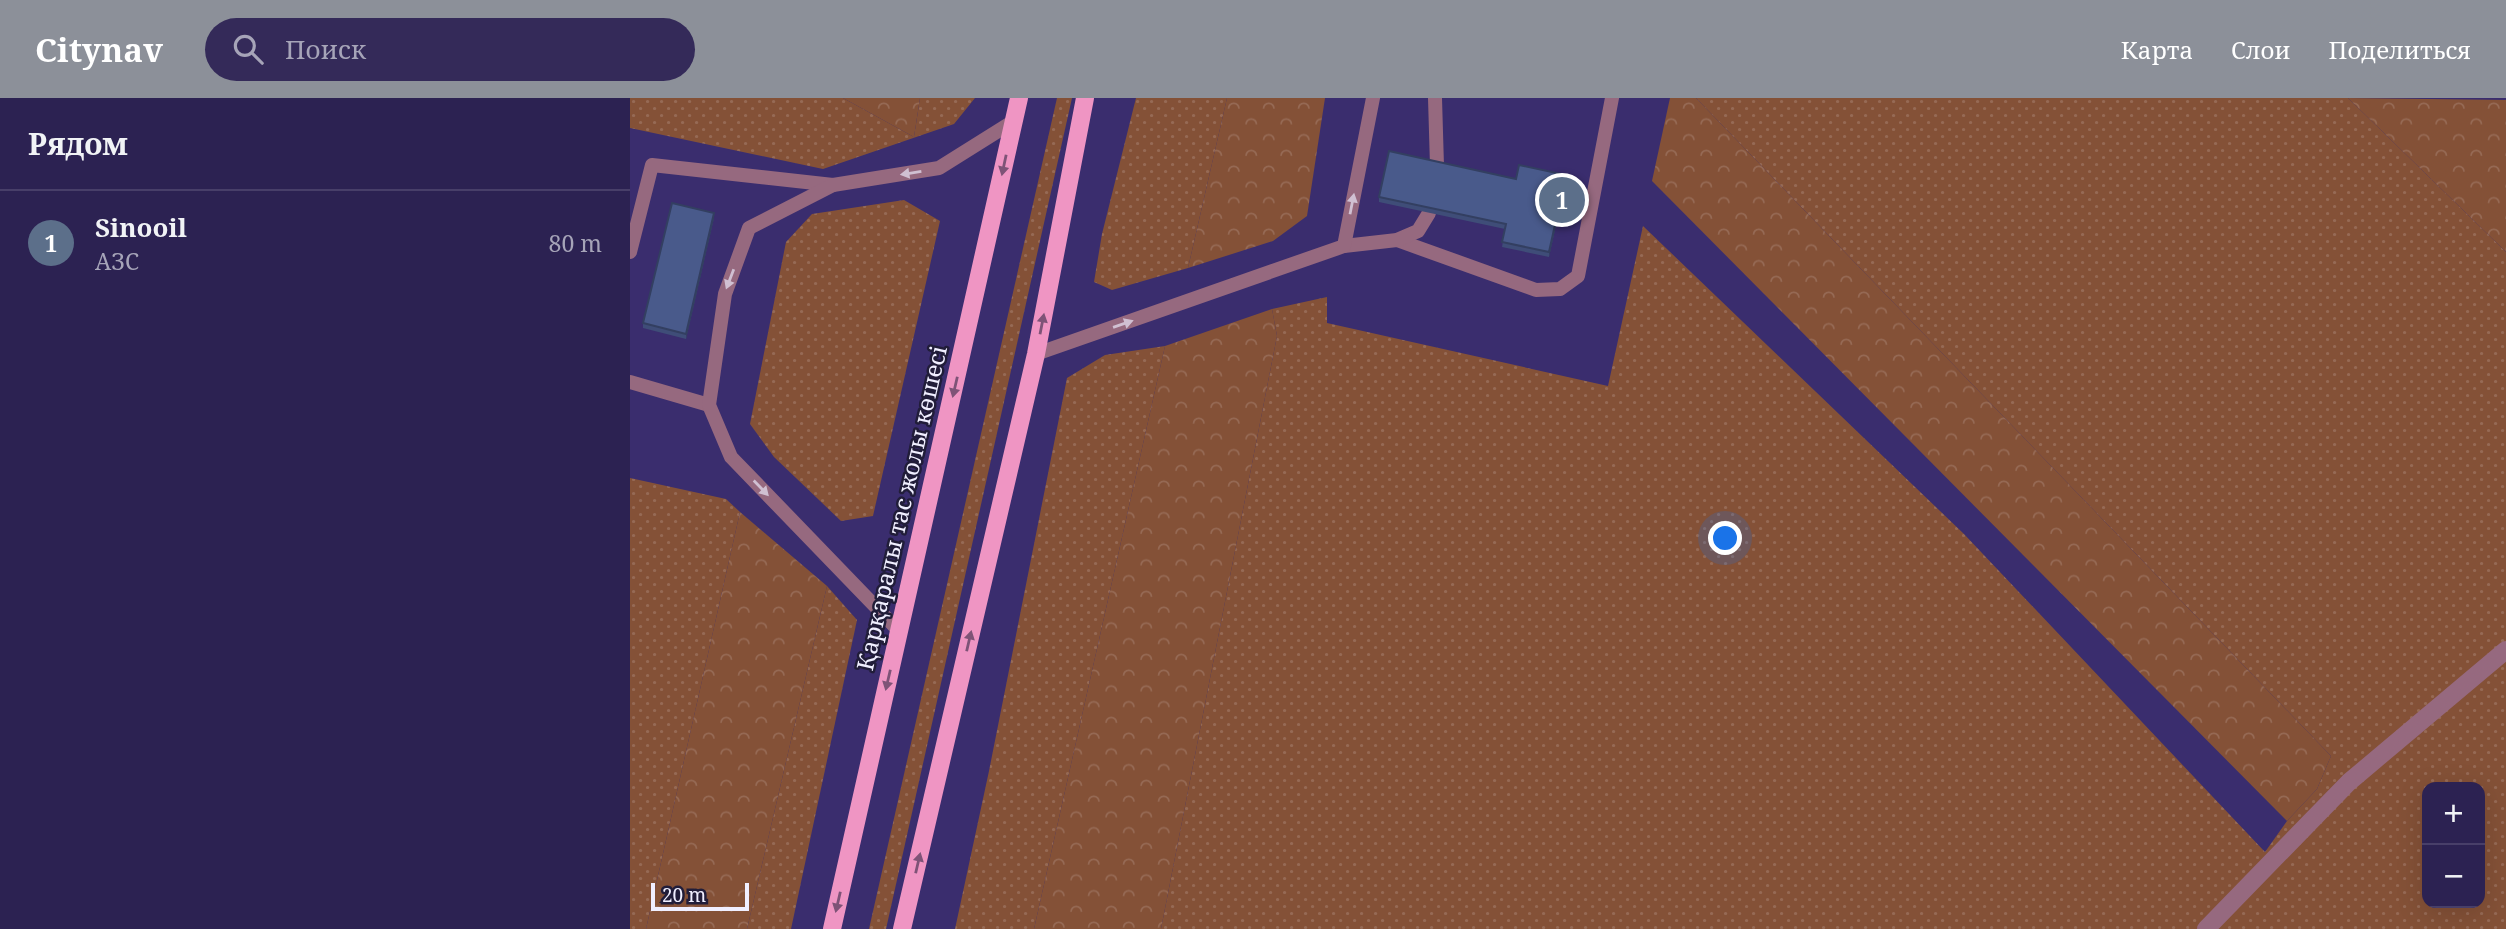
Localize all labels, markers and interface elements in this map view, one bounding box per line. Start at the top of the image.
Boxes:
search box [205,18,695,81]
text: Citynav [35,27,163,72]
icon: search [229,30,267,68]
text: Поиск [285,31,366,67]
text: Карта [2121,33,2193,66]
text: Слои [2231,33,2291,66]
text: Поделиться [2329,33,2471,66]
text: Рядом [28,123,128,164]
one-way arrow [999,154,1010,176]
one-way arrow [900,168,922,179]
pin: 1 [1539,174,1585,226]
one-way arrow [1347,193,1358,215]
text: Sinooil [95,209,187,245]
text: 1 [45,227,58,259]
text: 80 m [549,227,602,259]
text: АЗС [95,245,139,277]
one-way arrow [724,269,735,290]
one-way arrow [1036,313,1047,335]
one-way arrow [1113,318,1134,329]
street label: Қарқаралы тас жолы көшесі [848,342,954,673]
one-way arrow [949,376,960,398]
one-way arrow [752,479,768,496]
your location [1708,521,1742,555]
one-way arrow [964,630,975,652]
one-way arrow [883,669,894,691]
map controls [2422,782,2485,908]
button: + [2422,782,2485,845]
button: − [2422,845,2485,908]
one-way arrow [913,851,924,873]
scale bar [651,880,749,912]
text: 20 m [662,882,706,908]
one-way arrow [832,891,843,913]

